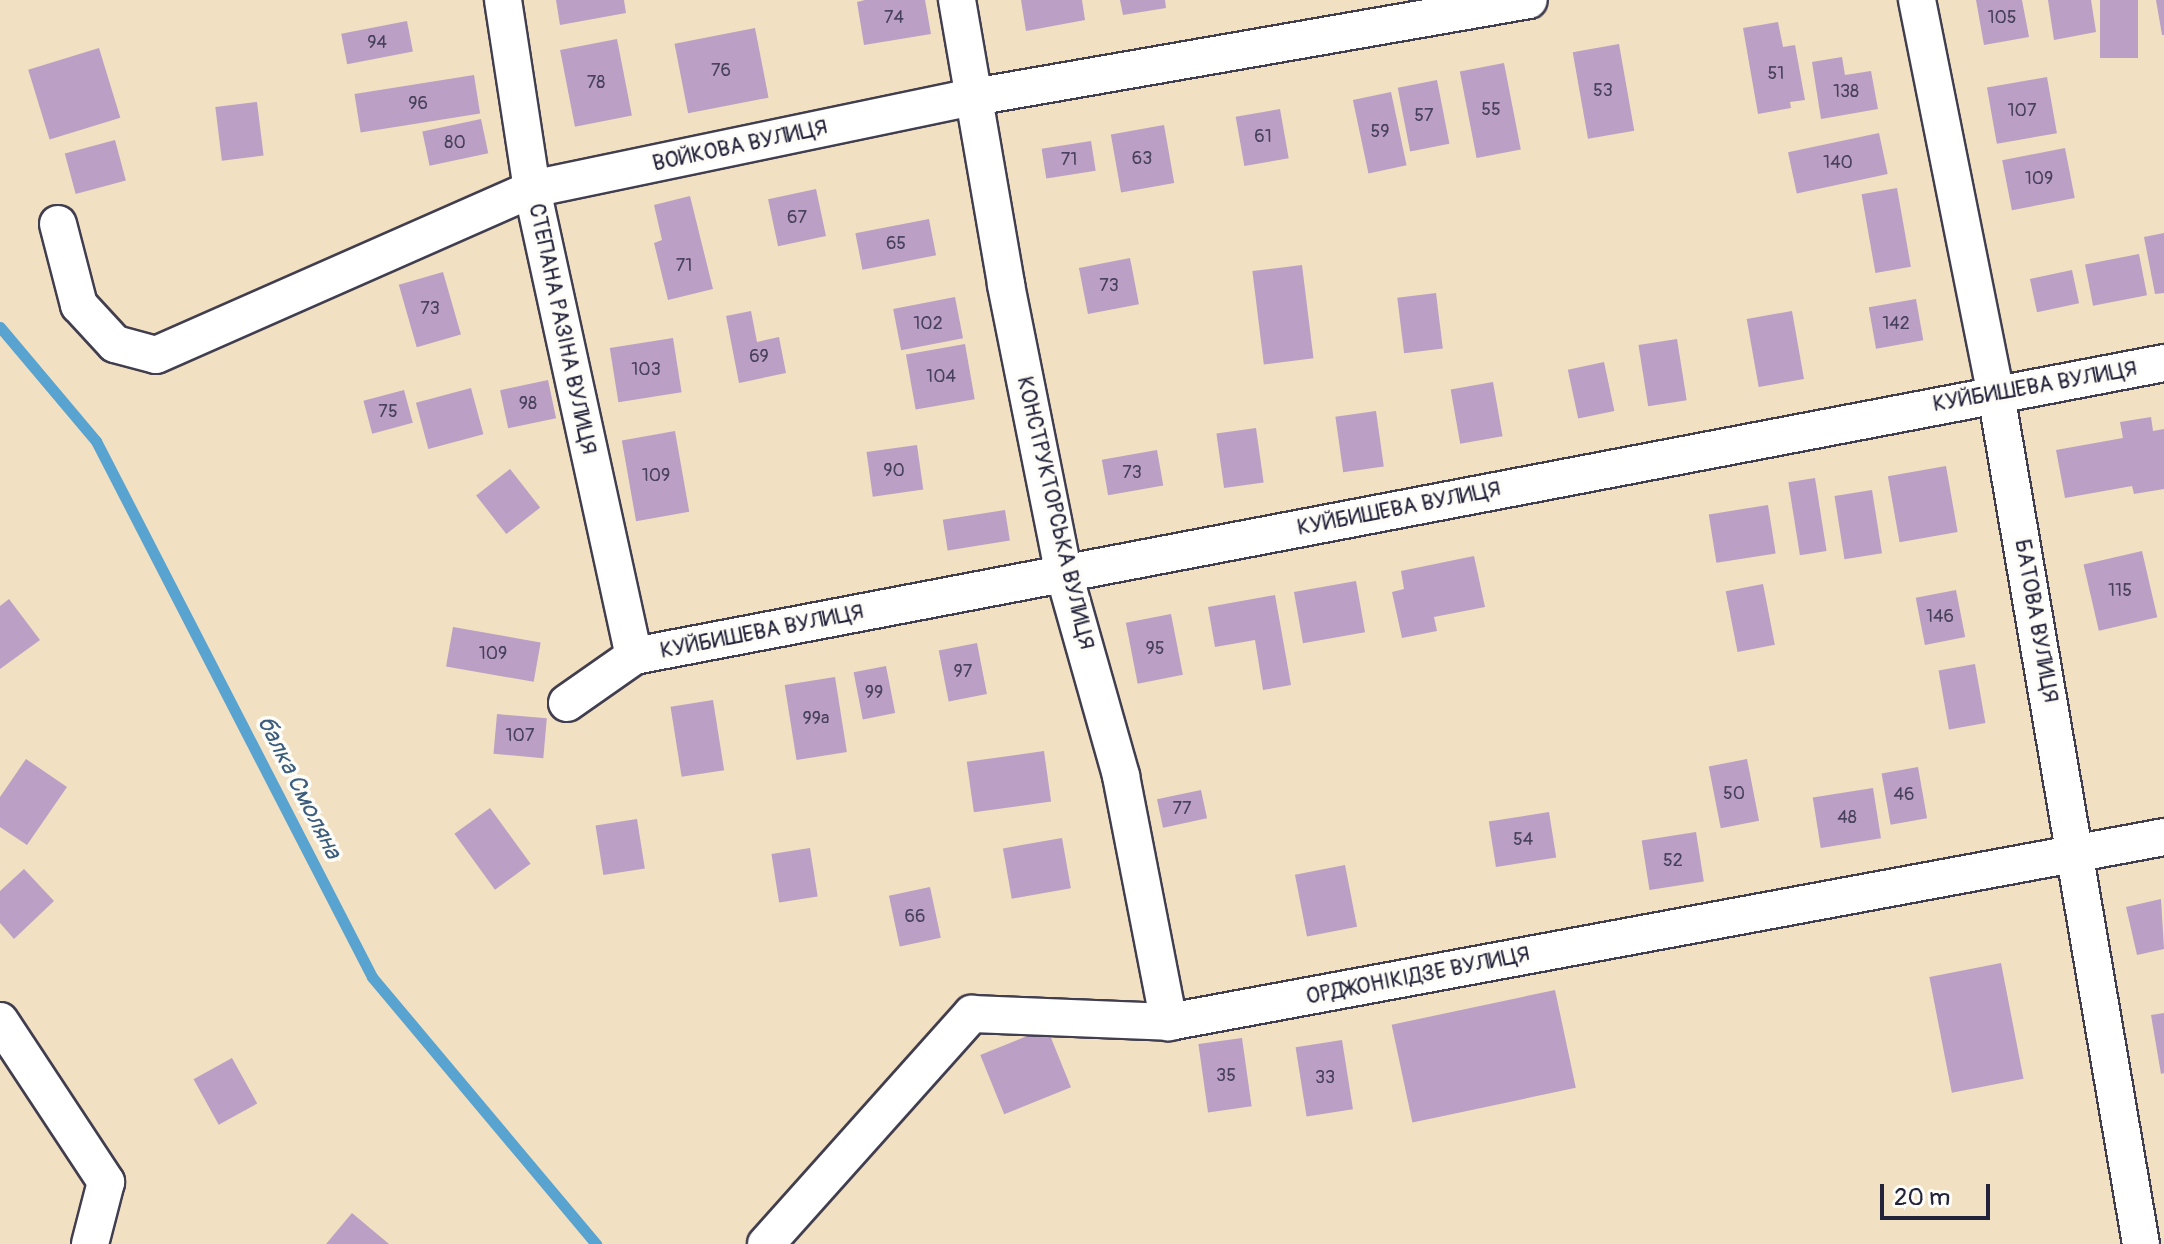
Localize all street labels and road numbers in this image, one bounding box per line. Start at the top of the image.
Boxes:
street label: ВОЙКОВА ВУЛИЦЯ [650,115,830,177]
street label: СТЕПАНА РАЗІНА ВУЛИЦЯ [523,201,601,457]
street label: КУЙБИШЕВА ВУЛИЦЯ [1931,356,2139,418]
street label: КОНСТРУКТОРСЬКА ВУЛИЦЯ [1011,374,1099,652]
street label: КУЙБИШЕВА ВУЛИЦЯ [1295,476,1503,542]
street label: БАТОВА ВУЛИЦЯ [2009,537,2063,705]
street label: КУЙБИШЕВА ВУЛИЦЯ [658,599,866,665]
street label: ОРДЖОНІКІДЗЕ ВУЛИЦЯ [1304,941,1532,1011]

